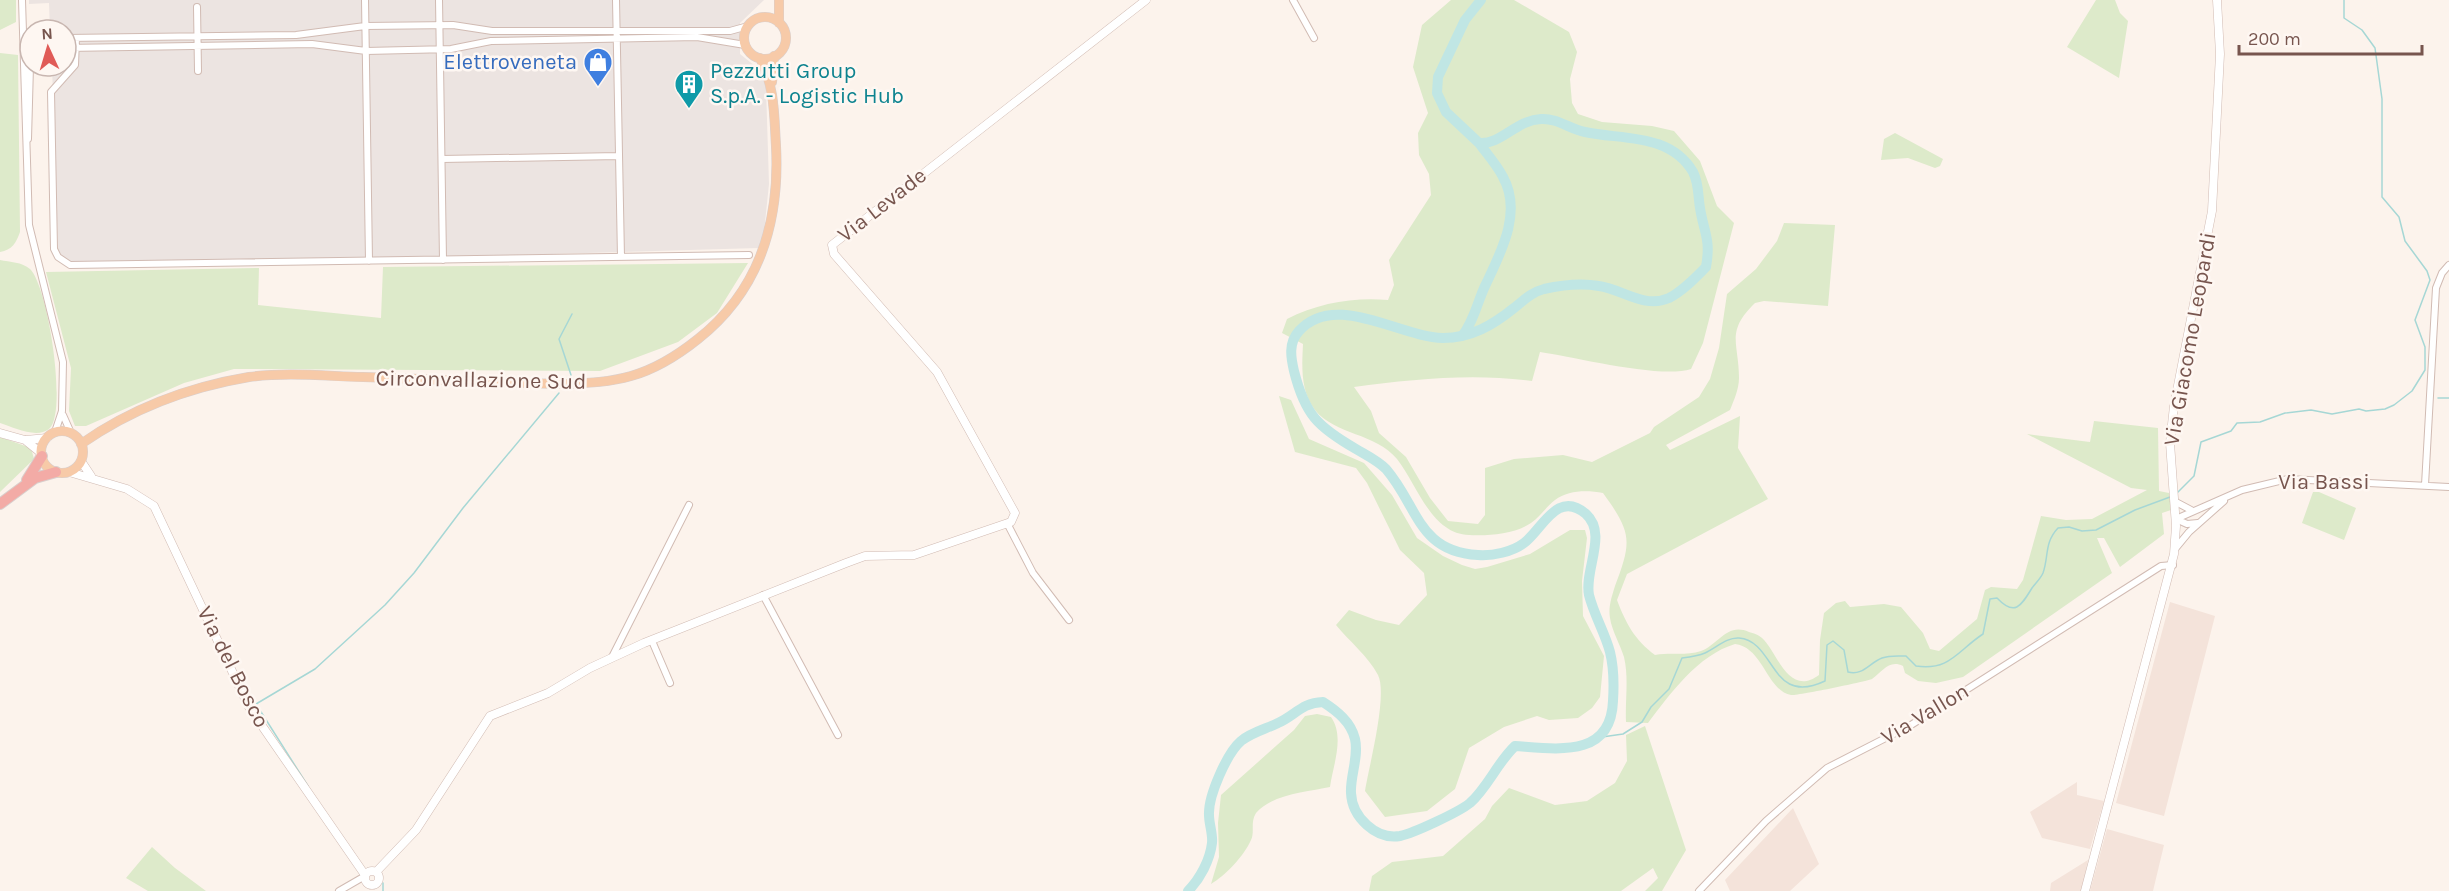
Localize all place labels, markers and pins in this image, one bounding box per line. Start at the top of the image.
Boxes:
shop icon: Elettroveneta [582,46,614,88]
place label: Elettroveneta [443,49,577,75]
place label: Pezzutti Group S.p.A. - Logistic Hub [710,58,904,109]
building icon: Pezzutti Group S.p.A. - Logistic Hub [673,68,705,110]

